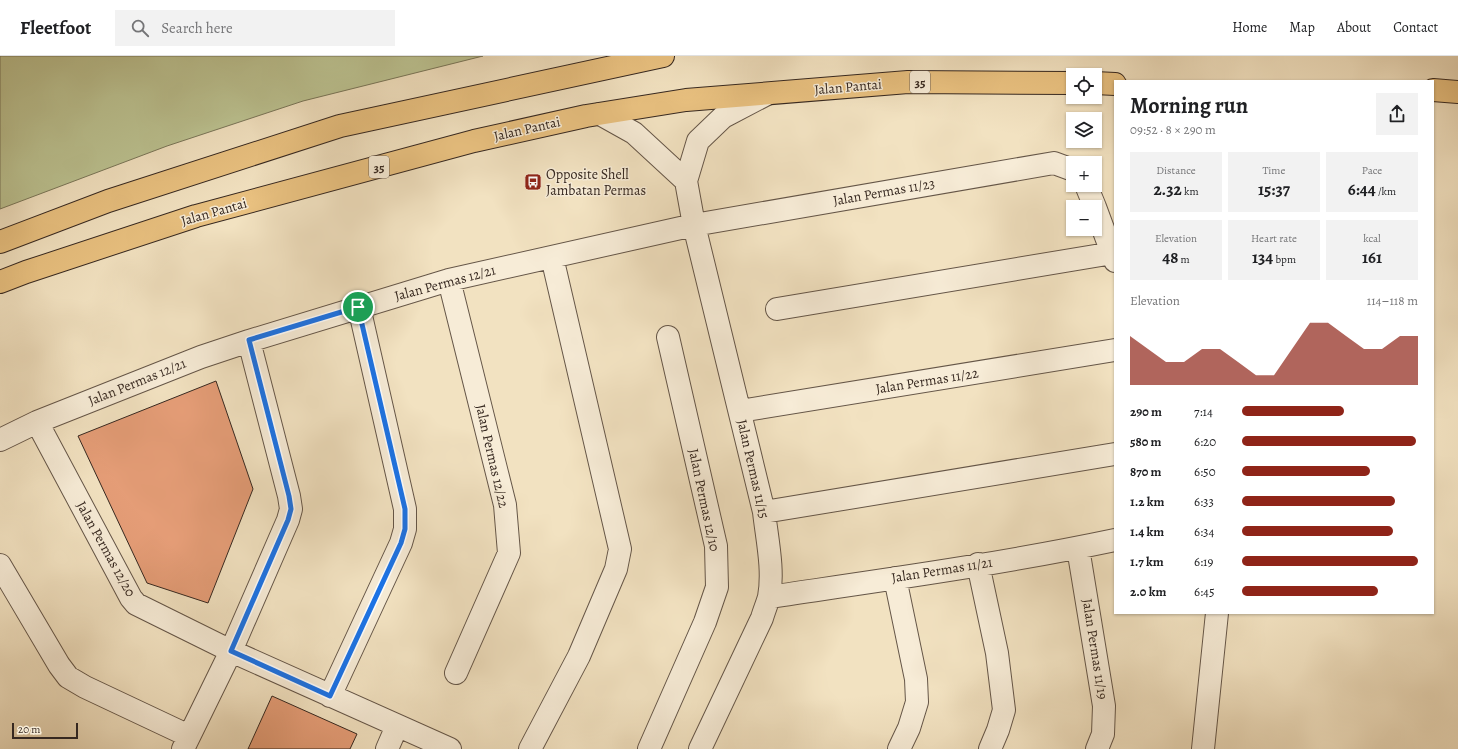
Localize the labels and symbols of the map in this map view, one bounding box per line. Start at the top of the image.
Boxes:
road number: 35 [910,71,930,93]
street label: Jalan Pantai [813,75,883,99]
street label: Jalan Pantai [492,112,562,146]
road number: 35 [369,156,389,178]
place label: Opposite Shell Jambatan Permas [546,165,646,200]
bus stop icon: Opposite Shell Jambatan Permas [523,172,543,192]
street label: Jalan Permas 11/23 [832,174,937,210]
street label: Jalan Pantai [179,194,249,230]
street label: Jalan Permas 12/21 [392,260,498,306]
pin [341,290,375,324]
street label: Jalan Permas 12/21 [85,354,189,410]
street label: Jalan Permas 11/22 [874,363,980,399]
street label: Jalan Permas 12/22 [471,402,513,510]
street label: Jalan Permas 11/15 [732,417,774,521]
street label: Jalan Permas 12/10 [684,447,724,553]
street label: Jalan Permas 12/20 [72,498,140,600]
street label: Jalan Permas 11/21 [890,553,994,587]
street label: Jalan Permas 11/19 [1078,597,1112,701]
scale bar [12,721,78,740]

